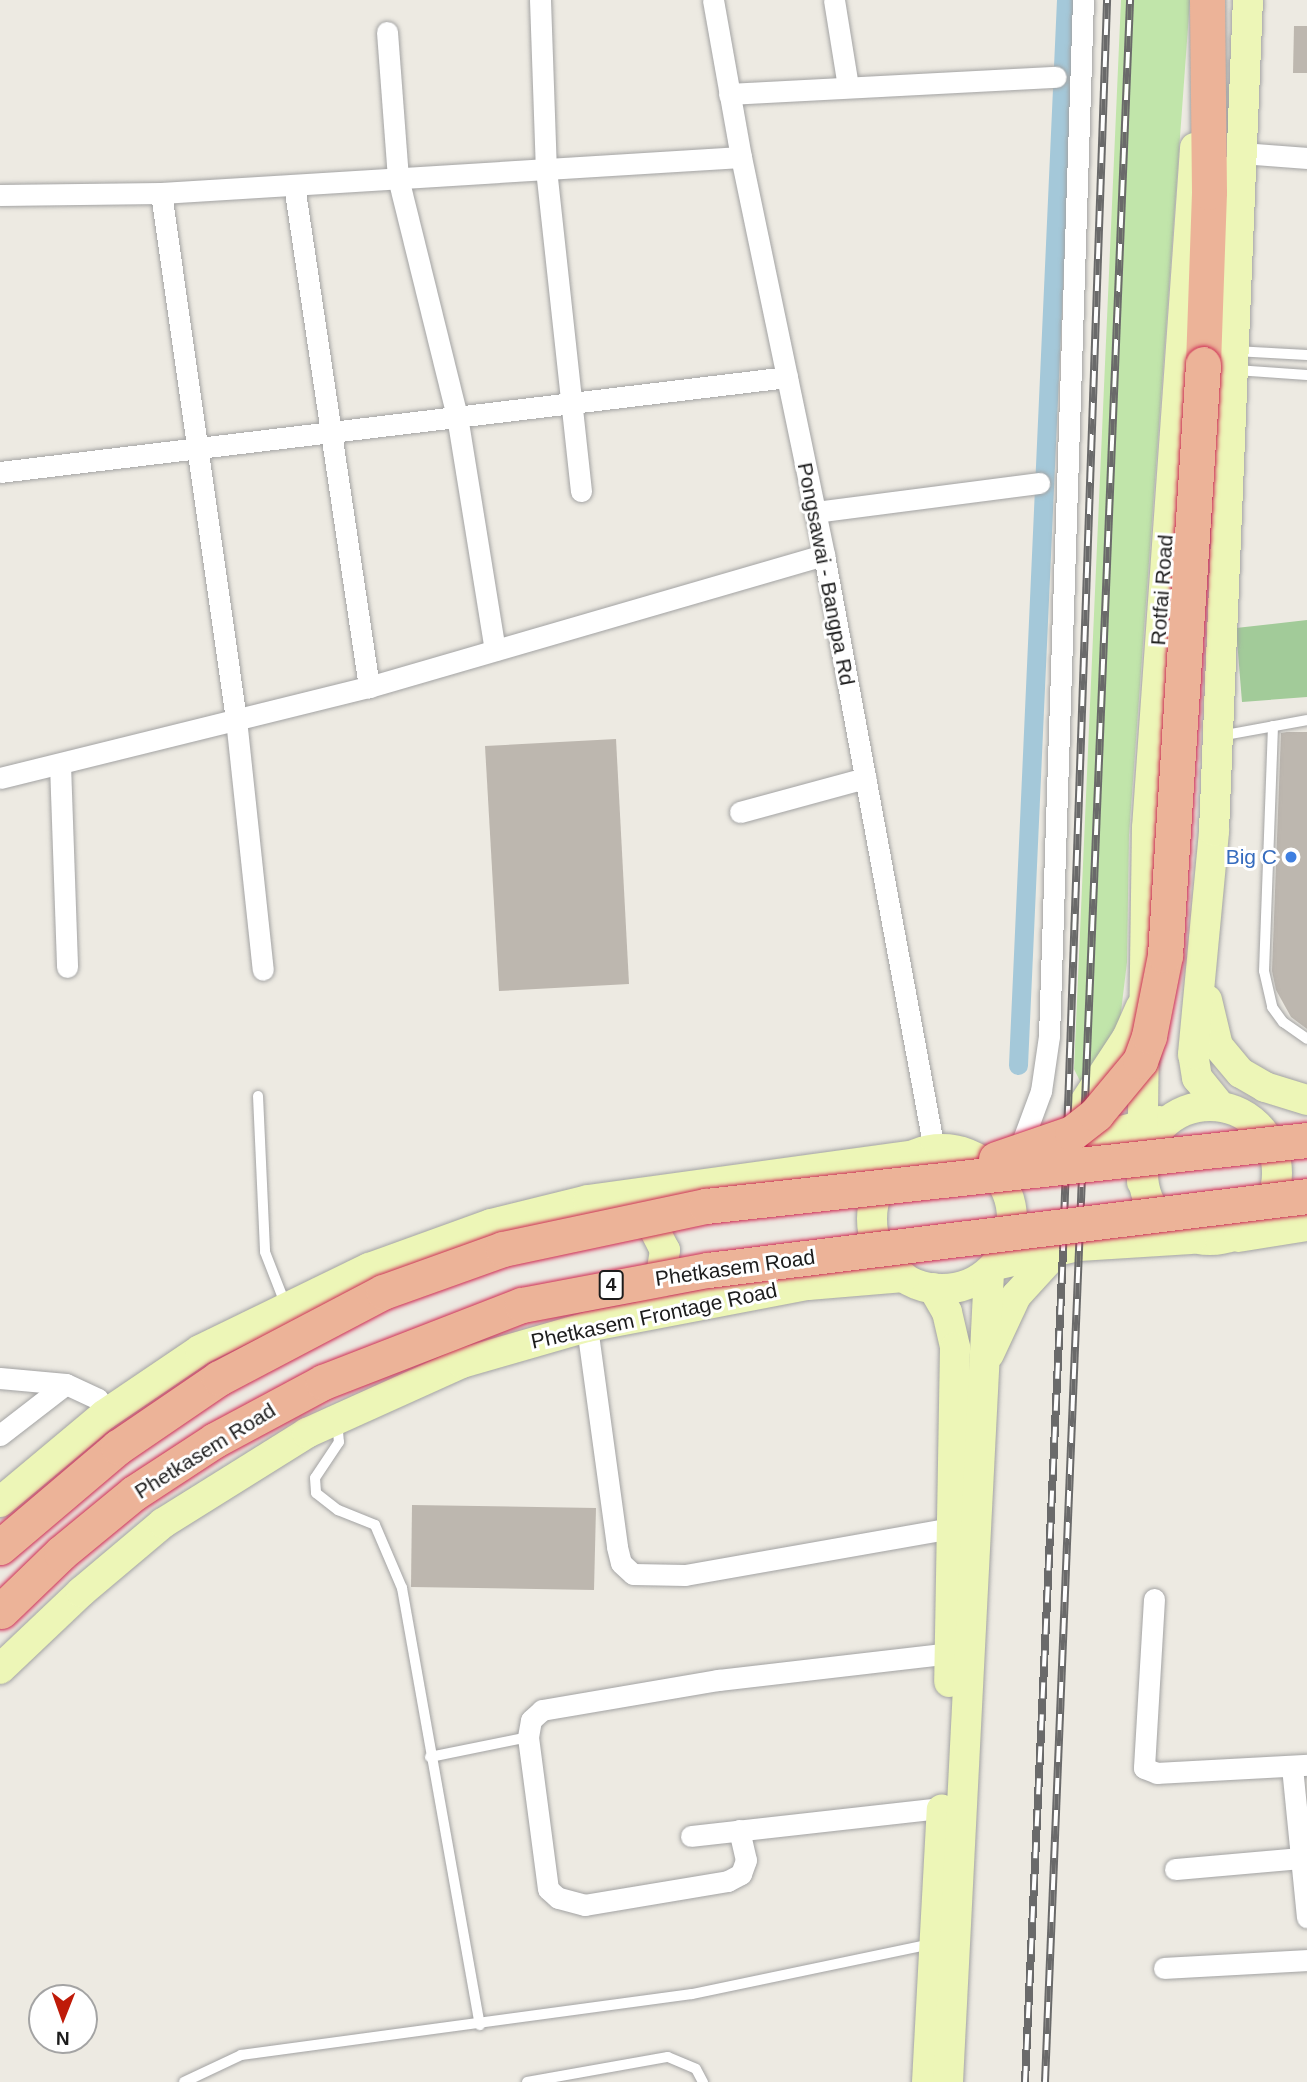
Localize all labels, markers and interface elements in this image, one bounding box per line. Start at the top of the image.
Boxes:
street label: Pongsawai - Bangpa Rd [792,460,860,688]
street label: Rotfai Road [1146,534,1178,646]
place label: Big C [1226,844,1277,870]
marker: Big C [1283,849,1299,865]
street label: Phetkasem Road [653,1244,817,1292]
road number: 4 [597,1270,625,1301]
street label: Phetkasem Frontage Road [529,1278,779,1354]
street label: Phetkasem Road [130,1398,280,1504]
north arrow [28,1984,98,2054]
text: N [56,2028,70,2049]

